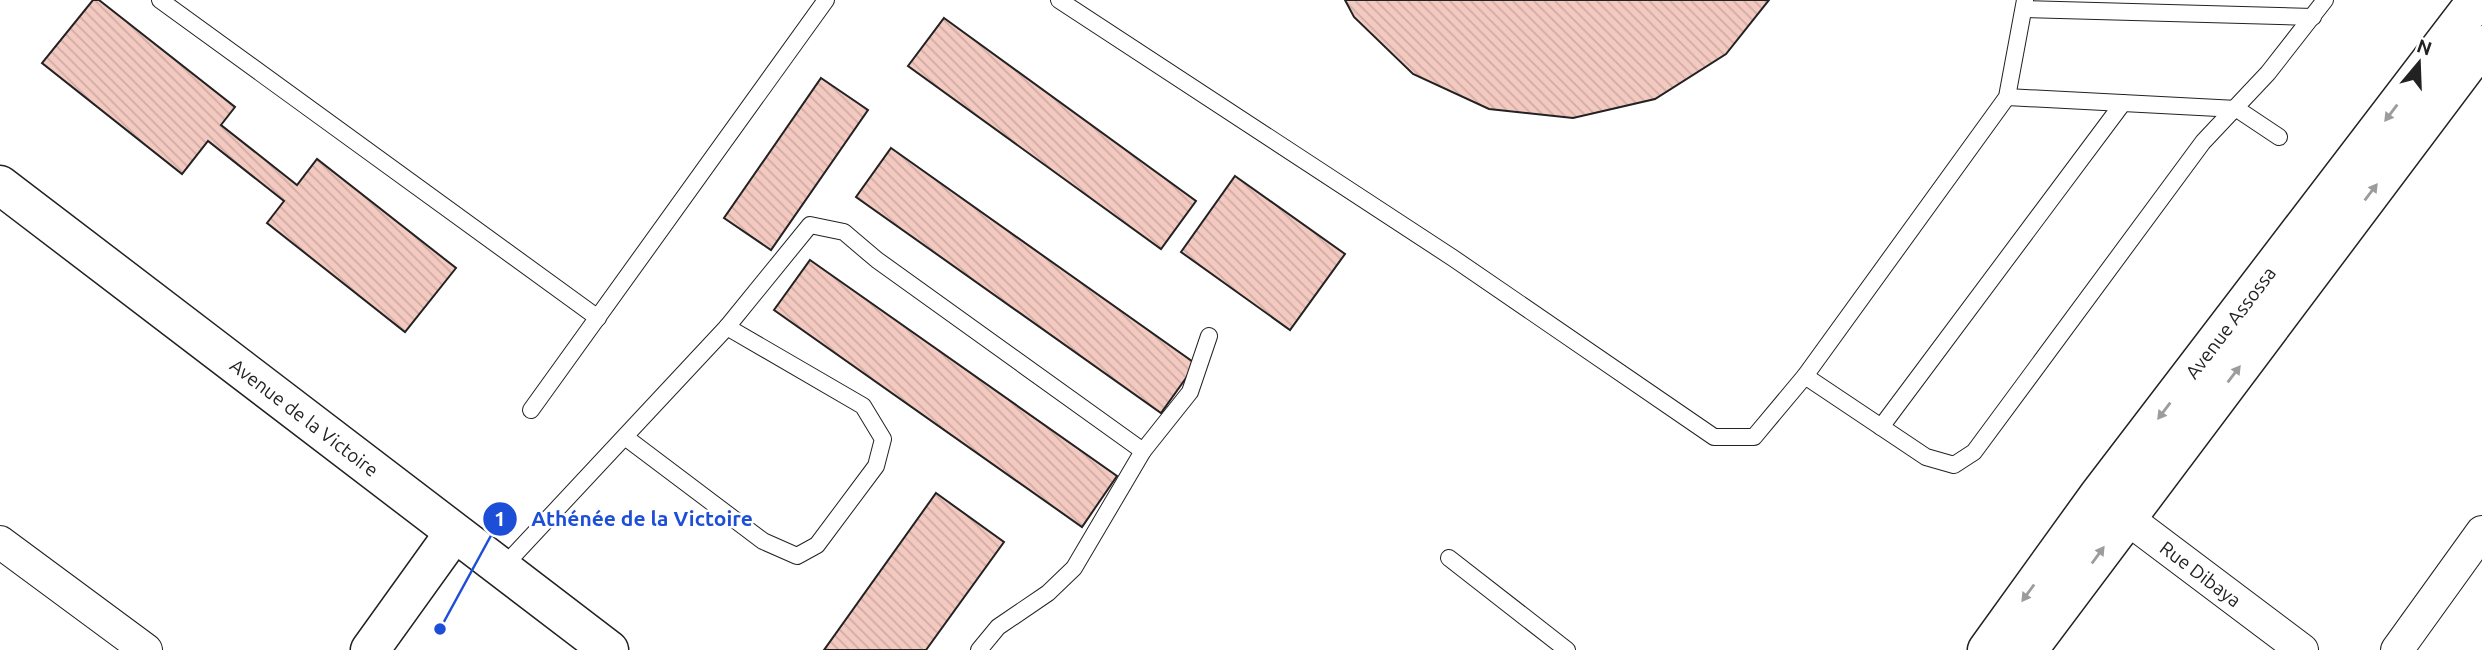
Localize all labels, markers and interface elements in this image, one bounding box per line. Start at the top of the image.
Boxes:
north arrow [2384,28,2454,98]
text: N [2414,34,2435,60]
one-way arrow [2384,104,2398,122]
one-way arrow [2364,183,2378,201]
street label: Avenue Assossa [2181,262,2280,383]
street label: Avenue de la Victoire [226,354,383,481]
one-way arrow [2227,365,2242,383]
one-way arrow [2156,401,2171,419]
callout: Athénée de la Victoire [482,498,767,540]
text: 1 [494,506,506,530]
text: Athénée de la Victoire [531,506,753,530]
street label: Rue Dibaya [2156,536,2245,611]
one-way arrow [2090,547,2105,565]
one-way arrow [2021,584,2035,602]

